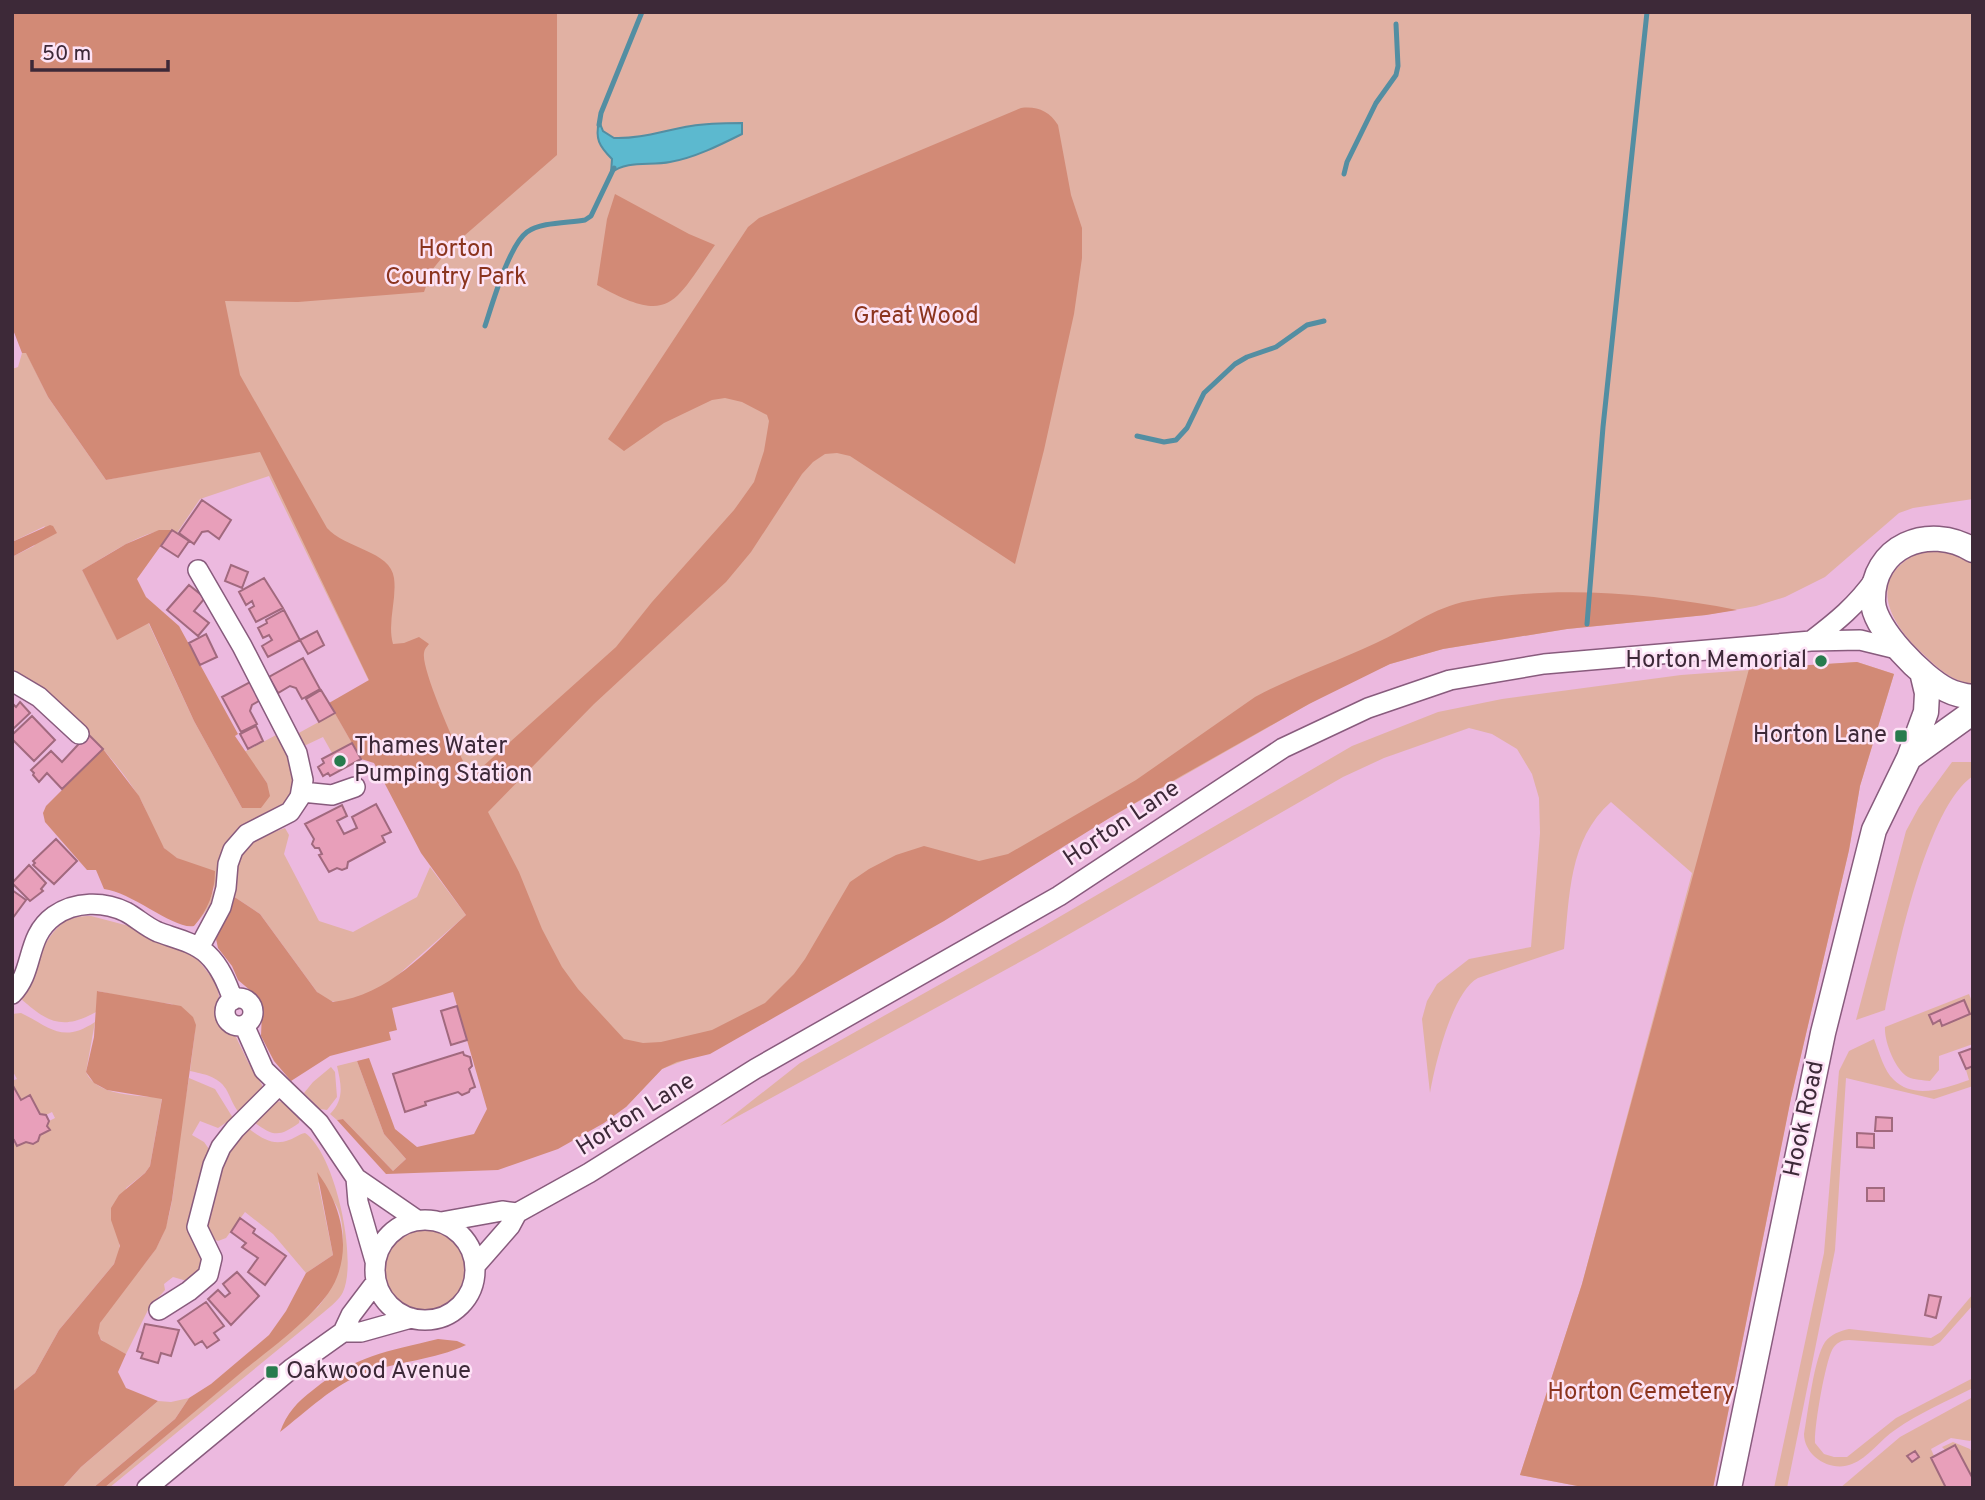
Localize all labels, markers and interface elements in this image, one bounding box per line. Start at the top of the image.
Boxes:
scale bar [32,28,168,72]
text: 50 m [42,41,91,68]
park label: Horton Country Park [385,235,527,293]
park label: Great Wood [853,302,979,332]
place label: Horton Memorial [1625,646,1807,676]
marker: Horton Memorial [1813,653,1829,669]
place label: Horton Lane [1753,721,1887,751]
marker: Horton Lane [1893,728,1909,744]
place label: Thames Water Pumping Station [354,732,532,790]
marker: Thames Water Pumping Station [332,753,348,769]
street label: Horton Lane [1058,774,1186,874]
street label: Hook Road [1778,1058,1832,1180]
street label: Horton Lane [571,1067,701,1163]
place label: Oakwood Avenue [286,1357,471,1387]
marker: Oakwood Avenue [264,1364,280,1380]
park label: Horton Cemetery [1547,1378,1735,1408]

